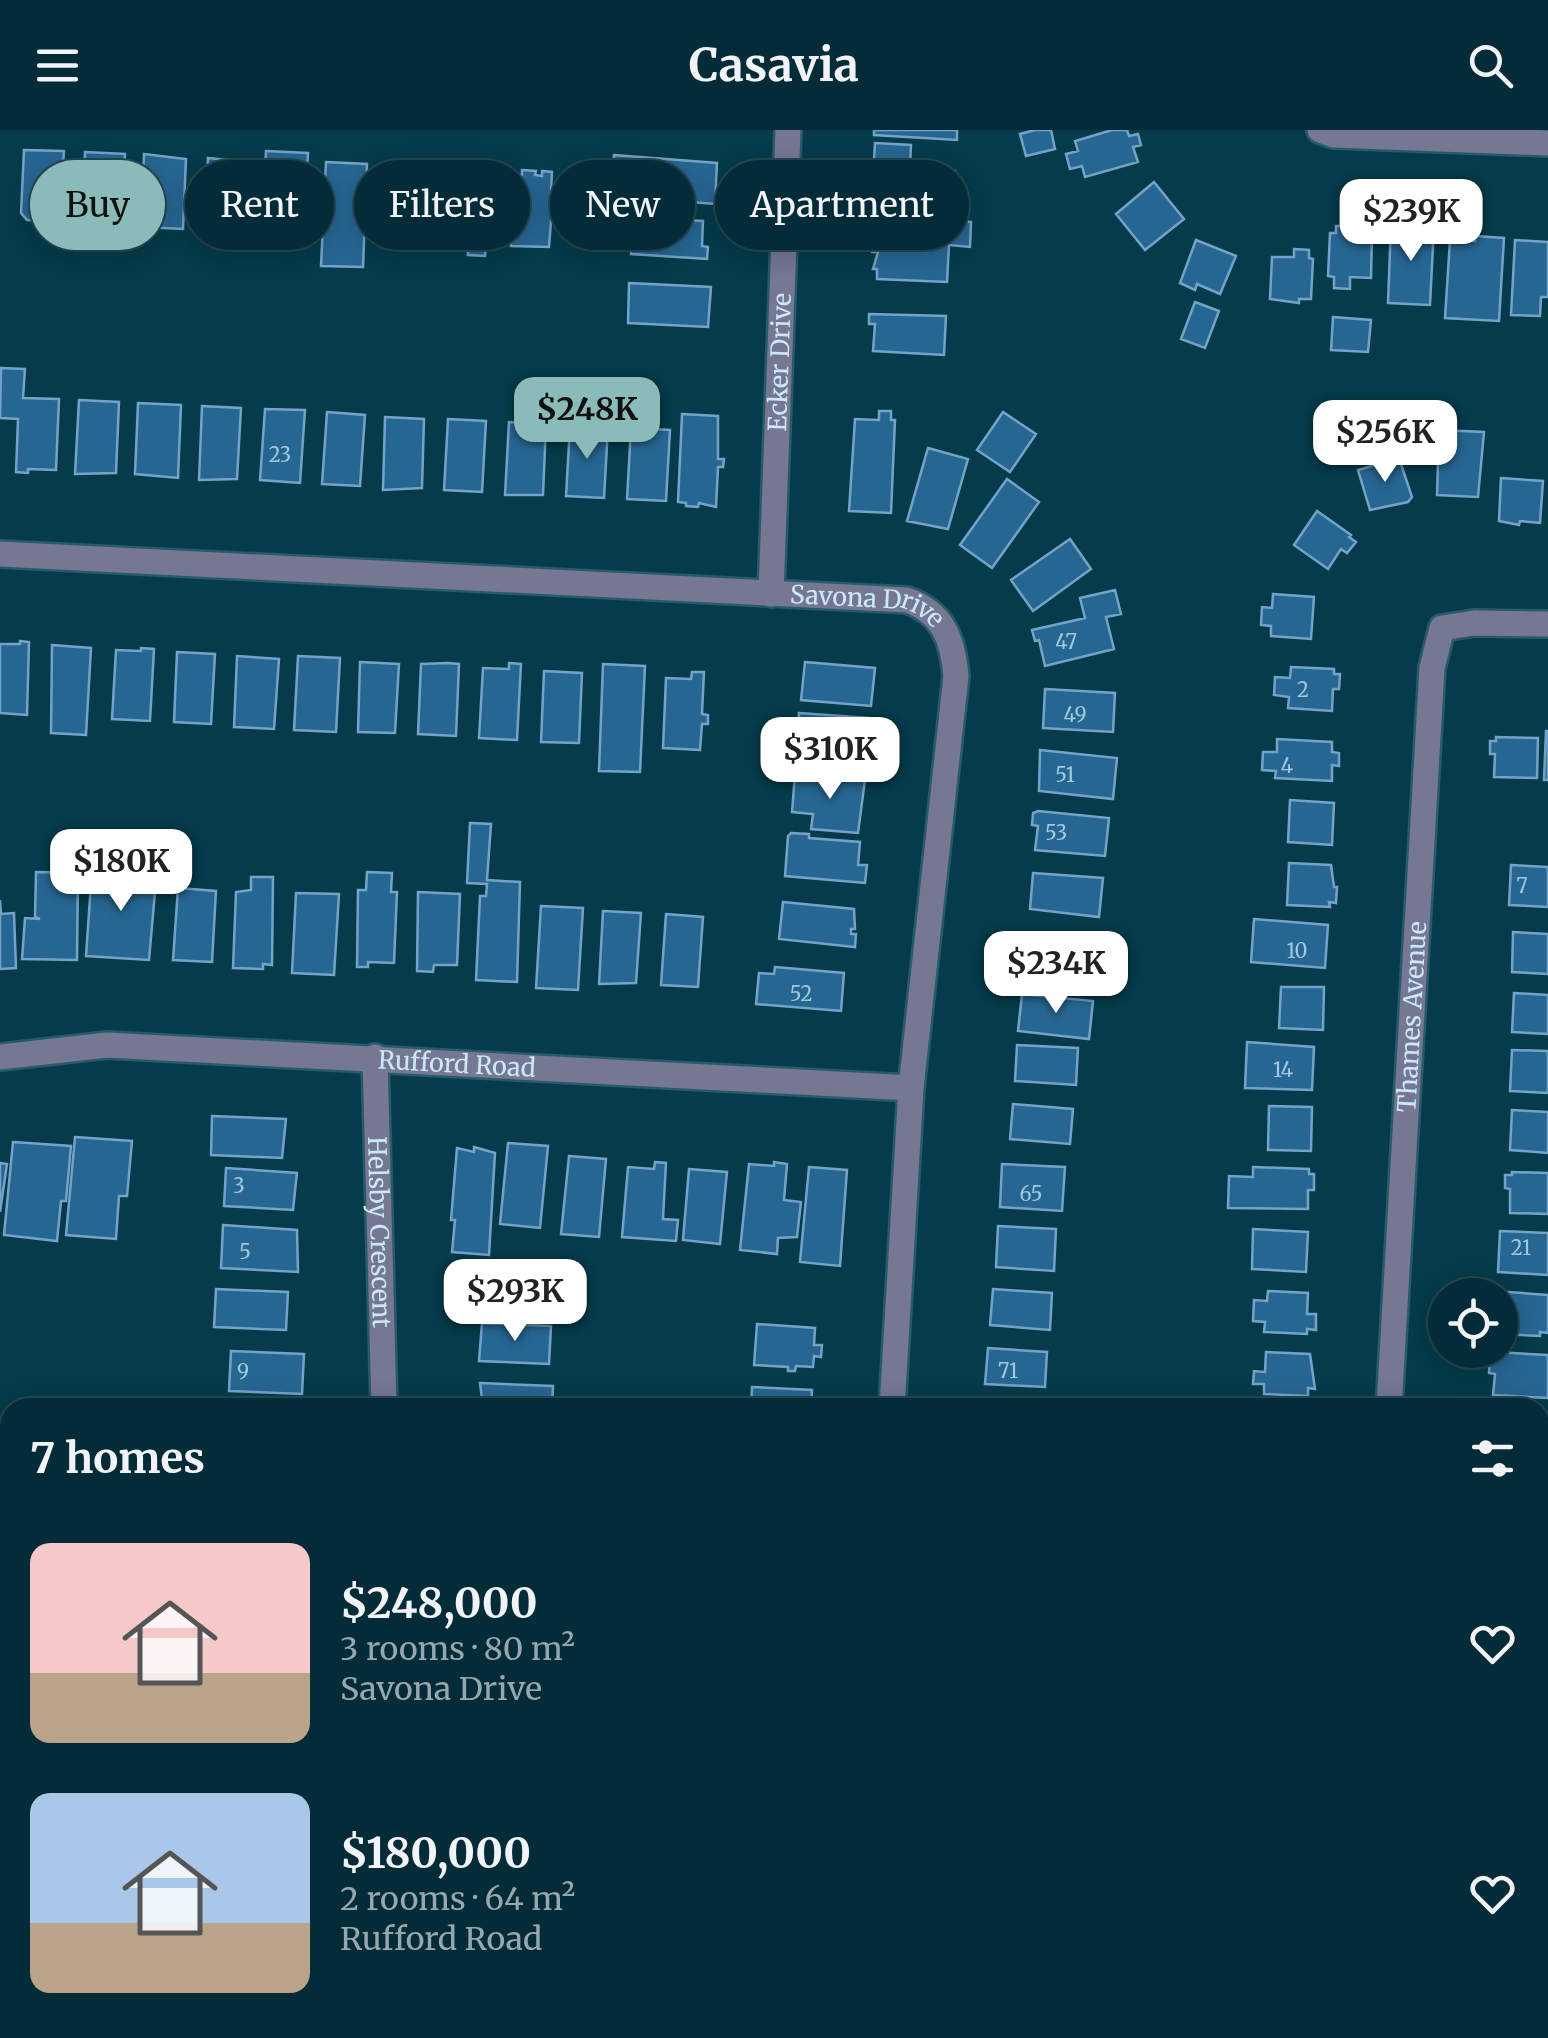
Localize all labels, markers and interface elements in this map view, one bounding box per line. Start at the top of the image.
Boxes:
text: Casavia [689,37,859,93]
icon: menu [30,38,85,93]
icon: search [1463,38,1518,93]
chip: Buy [30,160,165,250]
chip: Rent [185,160,334,250]
chip: Filters [354,160,530,250]
chip: New [550,160,695,250]
chip: Apartment [715,160,969,250]
pin: $239K [1341,179,1481,264]
text: $239K [1362,191,1460,231]
street label: Ecker Drive [761,292,798,432]
pin: $248K [517,377,657,462]
text: $248K [536,389,638,429]
pin: $256K [1315,400,1455,485]
text: $256K [1335,412,1435,452]
house number: 23 [269,442,291,467]
street label: Savona Drive [789,578,952,634]
house number: 47 [1055,629,1077,654]
house number: 2 [1297,677,1309,702]
house number: 49 [1063,702,1087,727]
pin: $310K [760,717,900,802]
text: $310K [783,729,877,769]
house number: 4 [1281,753,1293,778]
house number: 51 [1055,762,1075,787]
house number: 53 [1045,820,1067,845]
pin: $180K [51,829,191,914]
text: $180K [72,841,170,881]
house number: 7 [1516,873,1528,898]
street label: Thames Avenue [1390,920,1433,1113]
pin: $234K [986,931,1126,1016]
house number: 10 [1286,938,1308,963]
text: $234K [1006,943,1106,983]
house number: 52 [790,981,812,1006]
street label: Rufford Road [377,1044,537,1084]
house number: 14 [1273,1057,1293,1082]
street label: Helsby Crescent [361,1136,398,1328]
house number: 3 [233,1173,245,1198]
house number: 65 [1020,1181,1042,1206]
house number: 21 [1511,1235,1531,1260]
house number: 5 [239,1239,251,1264]
pin: $293K [445,1259,585,1344]
text: $293K [466,1271,564,1311]
map controls [1428,1278,1518,1368]
button: locate [1428,1278,1518,1368]
house number: 71 [998,1358,1018,1383]
house number: 9 [237,1359,249,1384]
icon: filters [1465,1431,1520,1486]
text: 7 homes [30,1432,205,1484]
text: $248,000 [340,1577,538,1629]
icon: home [110,1583,230,1703]
icon: heart [1465,1616,1520,1671]
text: 3 rooms · 80 m² [340,1629,575,1669]
text: Savona Drive [340,1669,542,1709]
text: $180,000 [340,1827,531,1879]
icon: home [110,1833,230,1953]
icon: heart [1465,1866,1520,1921]
text: 2 rooms · 64 m² [340,1879,575,1919]
text: Rufford Road [340,1919,542,1959]

